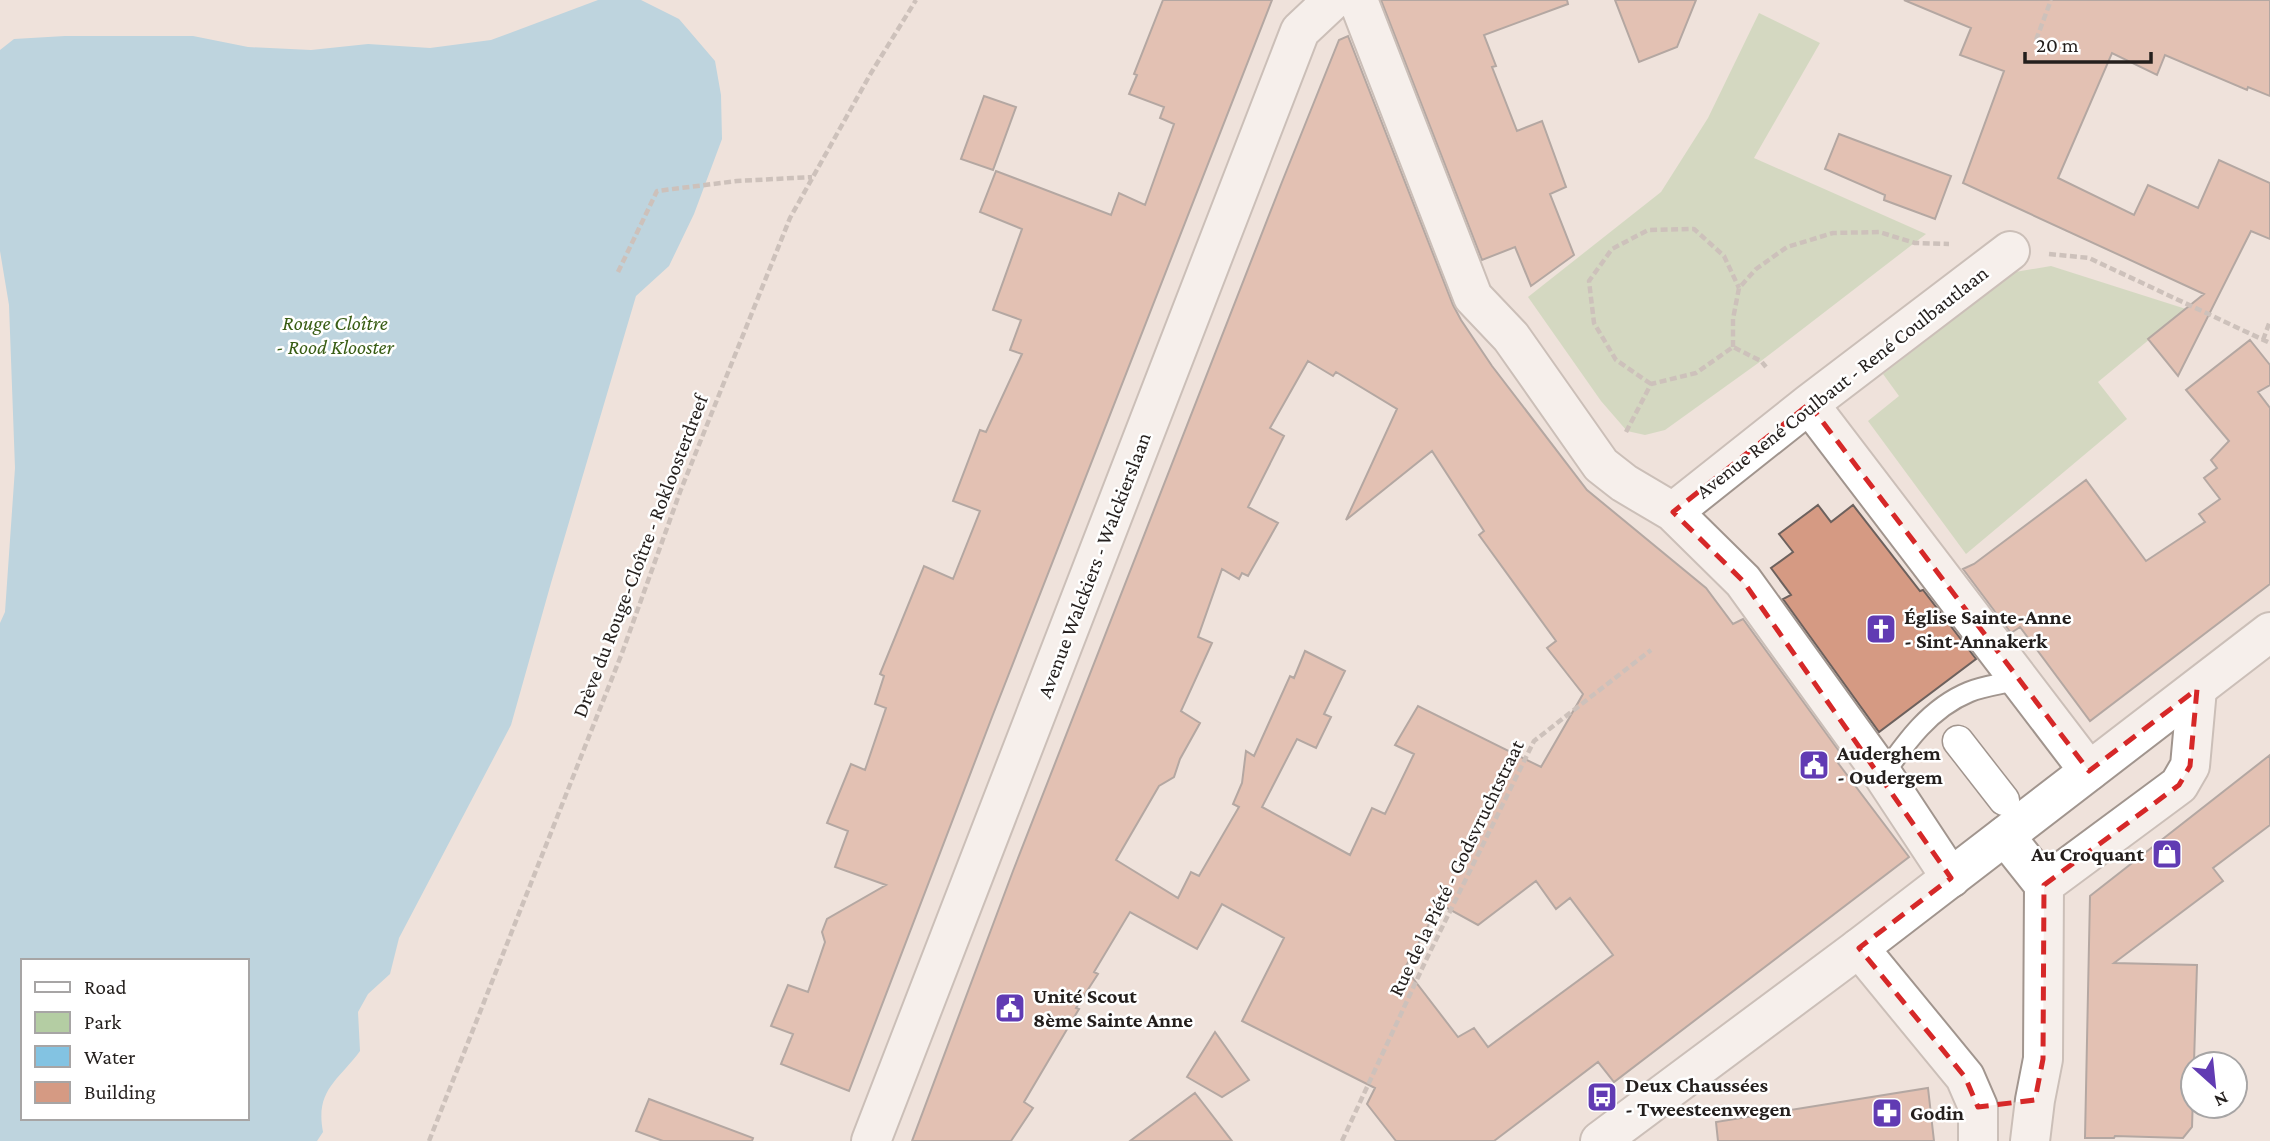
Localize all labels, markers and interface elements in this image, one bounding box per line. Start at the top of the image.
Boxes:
scale bar [2025,21,2151,65]
text: 20 m [2036,33,2079,57]
street label: Avenue René Coulbaut - René Coulbautlaan [1691,261,1993,503]
park label: Rouge Cloître - Rood Klooster [276,311,395,359]
street label: Drève du Rouge-Cloître - Rokloosterdreef [567,390,713,721]
street label: Avenue Walckiers - Walckierslaan [1032,429,1156,701]
place label: Église Sainte-Anne - Sint-Annakerk [1904,605,2072,653]
church icon: Église Sainte-Anne - Sint-Annakerk [1864,612,1898,646]
street label: Rue de la Piété - Godsvruchtstraat [1383,735,1529,1000]
place label: Auderghem - Oudergem [1836,741,1943,789]
public building icon: Auderghem - Oudergem [1797,748,1831,782]
shop icon: Au Croquant [2150,837,2184,871]
place label: Au Croquant [2030,842,2144,866]
legend [21,959,248,1120]
text: Road [84,975,127,999]
place label: Unité Scout 8ème Sainte Anne [1033,984,1193,1032]
public building icon: Unité Scout 8ème Sainte Anne [993,991,1027,1025]
text: Park [84,1010,121,1034]
text: Water [84,1045,136,1069]
north arrow [2179,1050,2249,1120]
place label: Deux Chaussées - Tweesteenwegen [1625,1073,1791,1121]
text: Building [84,1080,156,1104]
bus stop icon: Deux Chaussées - Tweesteenwegen [1585,1080,1619,1114]
text: N [2211,1087,2232,1112]
pharmacy icon: Godin [1870,1096,1904,1130]
place label: Godin [1910,1101,1964,1125]

